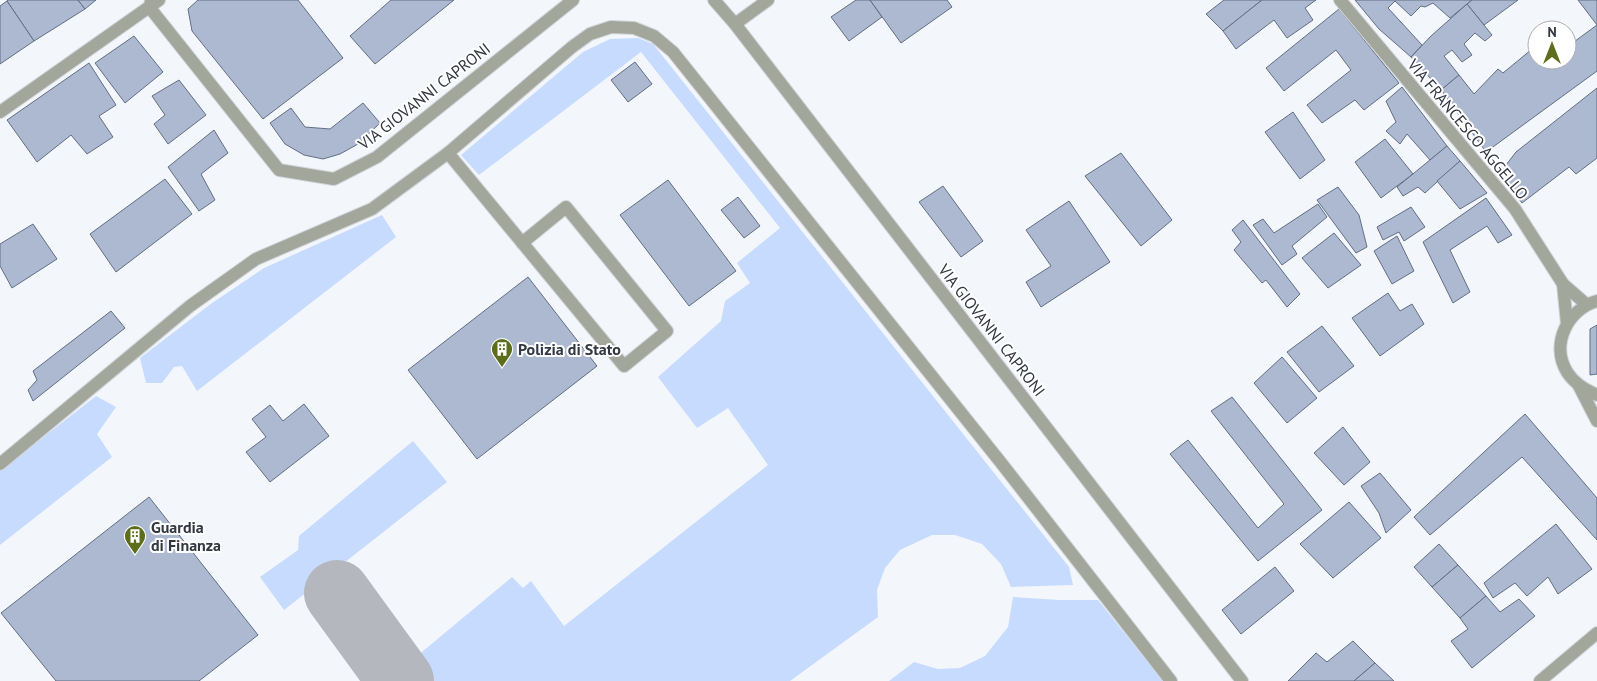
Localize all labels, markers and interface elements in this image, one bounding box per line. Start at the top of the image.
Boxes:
north arrow [1527,20,1577,70]
text: N [1547,23,1557,41]
street label: VIA GIOVANNI CAPRONI [353,38,494,154]
street label: VIA FRANCESCO AGGELLO [1403,54,1533,203]
street label: VIA GIOVANNI CAPRONI [934,259,1050,400]
building icon: Polizia di Stato [490,337,514,368]
place label: Polizia di Stato [518,339,621,359]
place label: Guardia di Finanza [151,517,221,555]
building icon: Guardia di Finanza [123,524,147,555]

